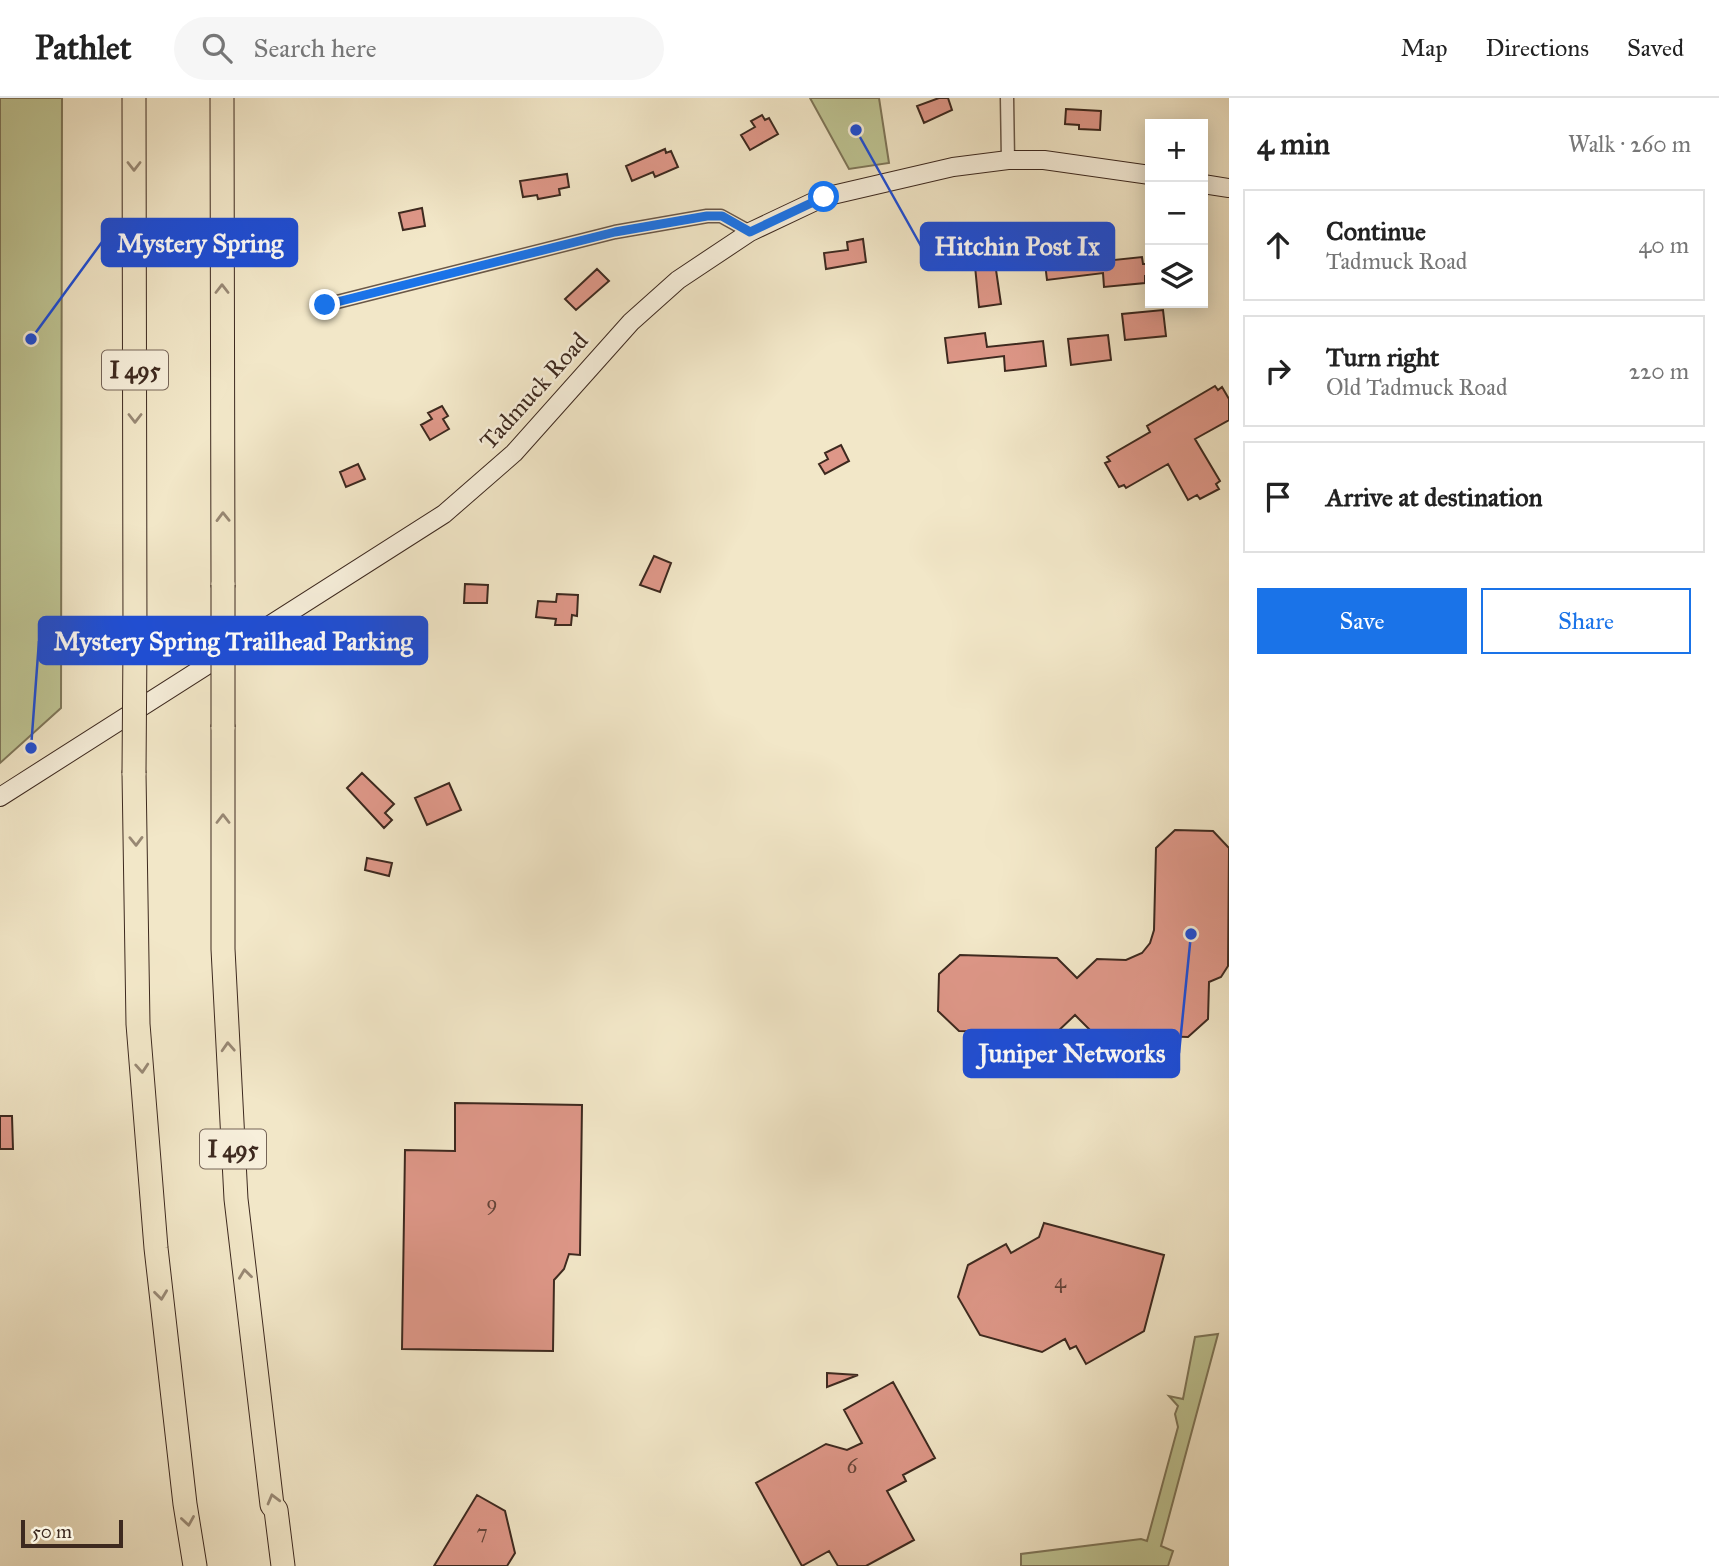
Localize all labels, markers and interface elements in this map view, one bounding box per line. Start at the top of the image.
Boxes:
search box [174,17,664,80]
text: Pathlet [35,28,132,68]
icon: search [198,29,236,67]
text: Search here [254,32,377,64]
text: Map [1401,33,1448,63]
text: Directions [1486,33,1589,63]
text: Saved [1627,33,1684,63]
map controls [1145,119,1208,308]
button: + [1145,119,1208,182]
text: 4 min [1257,126,1330,162]
text: Walk · 260 m [1568,130,1691,158]
one-way arrow [126,161,142,172]
route start [808,181,839,212]
button: − [1145,182,1208,245]
text: Continue [1326,215,1426,247]
callout: Mystery Spring [102,219,297,266]
callout: Hitchin Post Ix [921,223,1114,270]
icon: ahead [1259,226,1297,264]
text: Mystery Spring [117,227,284,260]
text: Hitchin Post Ix [934,230,1100,262]
text: 40 m [1639,231,1689,259]
button: layers [1145,245,1208,308]
text: Tadmuck Road [1326,247,1467,275]
one-way arrow [214,284,230,294]
route end [309,289,340,320]
street label: Tadmuck Road [473,326,595,456]
text: Turn right [1326,341,1439,373]
road number: I 495 [102,350,168,390]
icon: right [1259,352,1297,390]
text: 220 m [1629,357,1689,385]
text: Old Tadmuck Road [1326,373,1508,401]
one-way arrow [127,413,143,424]
icon: arrive [1259,478,1297,516]
text: Arrive at destination [1326,481,1543,513]
one-way arrow [215,511,231,522]
button: Save [1257,588,1467,654]
button: Share [1481,588,1691,654]
callout: Mystery Spring Trailhead Parking [39,617,427,664]
text: Mystery Spring Trailhead Parking [53,625,413,658]
one-way arrow [215,814,231,824]
one-way arrow [128,836,143,847]
callout: Juniper Networks [964,1030,1179,1077]
text: Juniper Networks [975,1037,1166,1070]
one-way arrow [221,1041,236,1052]
one-way arrow [134,1063,149,1074]
road number: I 495 [200,1130,266,1168]
house number: 9 [486,1190,498,1216]
one-way arrow [237,1268,252,1279]
house number: 4 [1054,1268,1067,1294]
one-way arrow [154,1289,169,1301]
house number: 6 [847,1453,859,1479]
one-way arrow [267,1493,281,1505]
one-way arrow [180,1515,195,1527]
scale bar [21,1517,122,1549]
house number: 7 [476,1519,488,1545]
text: 50 m [32,1520,72,1543]

